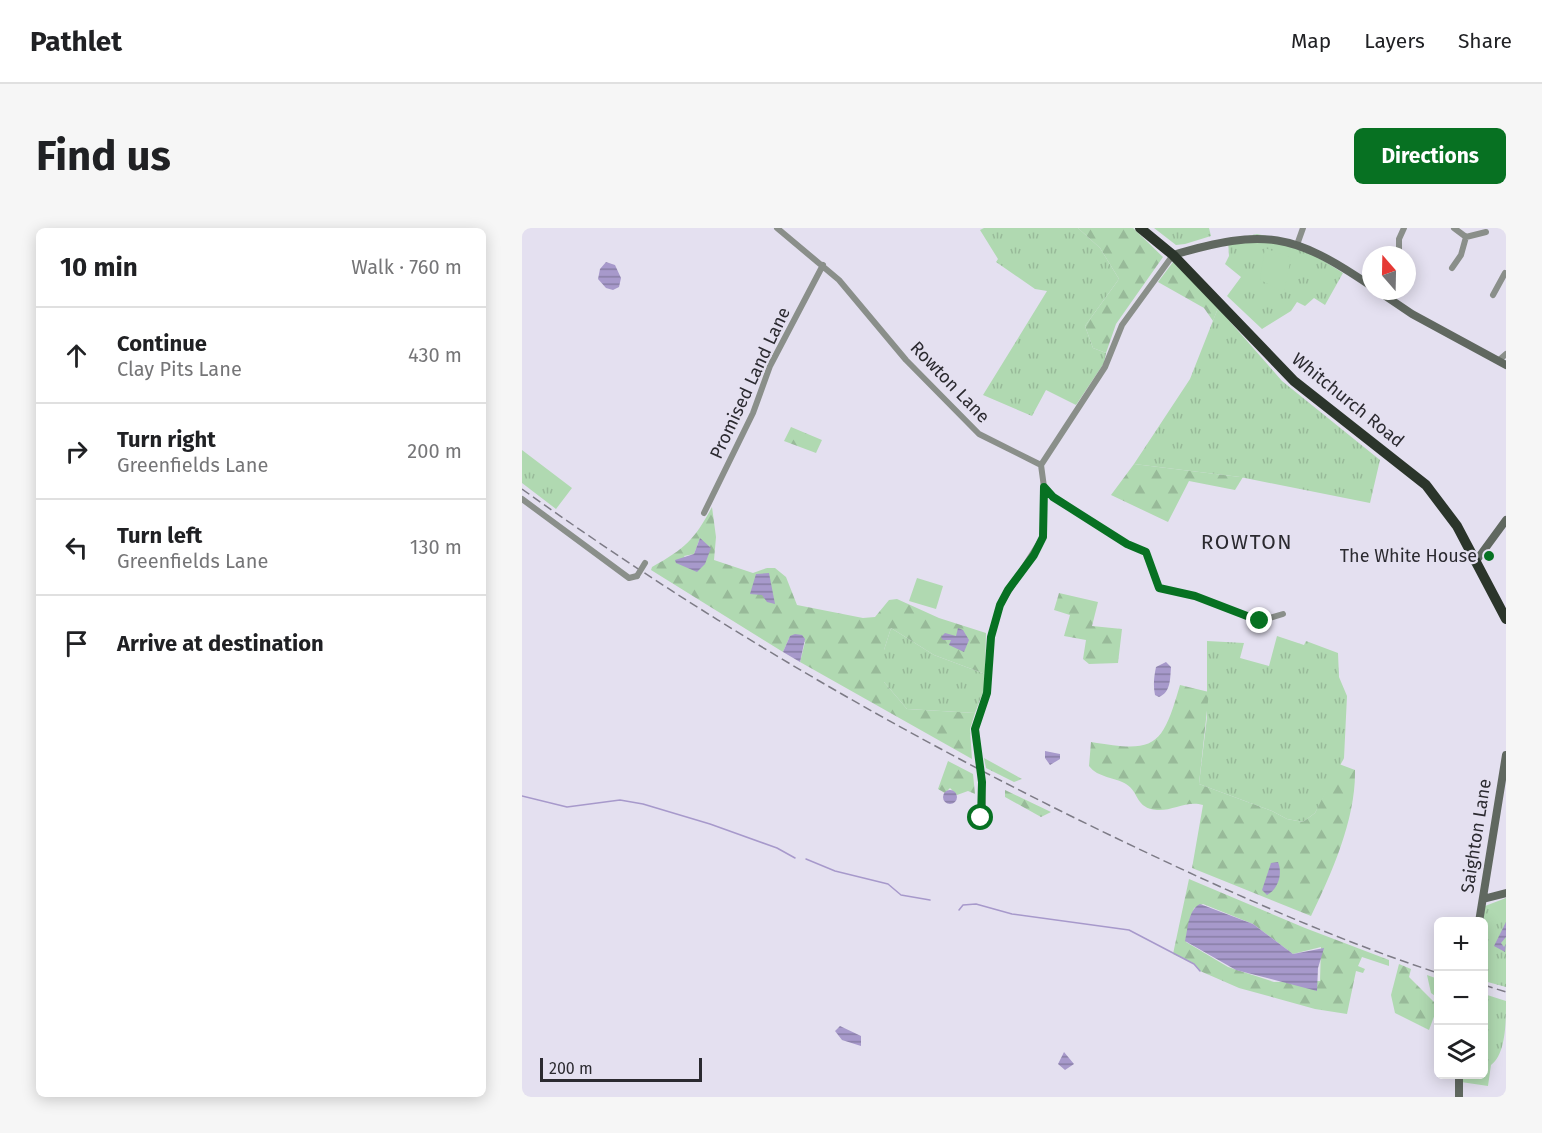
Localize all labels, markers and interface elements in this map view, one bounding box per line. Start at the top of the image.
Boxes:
text: Pathlet [30,25,122,58]
text: Map [1291,28,1331,54]
text: Layers [1364,28,1425,54]
text: Share [1458,28,1512,54]
button: Directions [1354,128,1506,184]
text: Find us [36,131,171,181]
north arrow [1362,246,1416,300]
text: 10 min [60,252,138,283]
text: Walk · 760 m [351,255,462,279]
street label: Promised Land Lane [705,304,795,462]
text: Continue [117,330,207,357]
street label: Rowton Lane [906,337,994,427]
icon: ahead [60,339,93,372]
text: 430 m [408,343,462,367]
street label: Whitchurch Road [1287,348,1409,452]
text: Clay Pits Lane [117,357,242,381]
text: Turn right [117,426,216,453]
icon: right [60,435,93,468]
text: 200 m [407,439,462,463]
text: Greenfields Lane [117,453,268,477]
text: Turn left [117,522,202,549]
district label: ROWTON [1201,529,1293,555]
icon: left [60,531,93,564]
text: 130 m [410,535,462,559]
place label: The White House [1340,545,1477,567]
text: Greenfields Lane [117,549,268,573]
marker: The White House [1482,549,1496,563]
route end [1246,607,1272,633]
icon: arrive [60,627,93,660]
text: Arrive at destination [117,630,324,657]
street label: Saighton Lane [1456,777,1496,895]
route start [967,804,993,830]
map controls [1434,917,1488,1079]
button: + [1434,917,1488,971]
button: − [1434,971,1488,1025]
button: layers [1434,1025,1488,1079]
scale bar [540,1055,702,1082]
text: 200 m [549,1059,593,1078]

